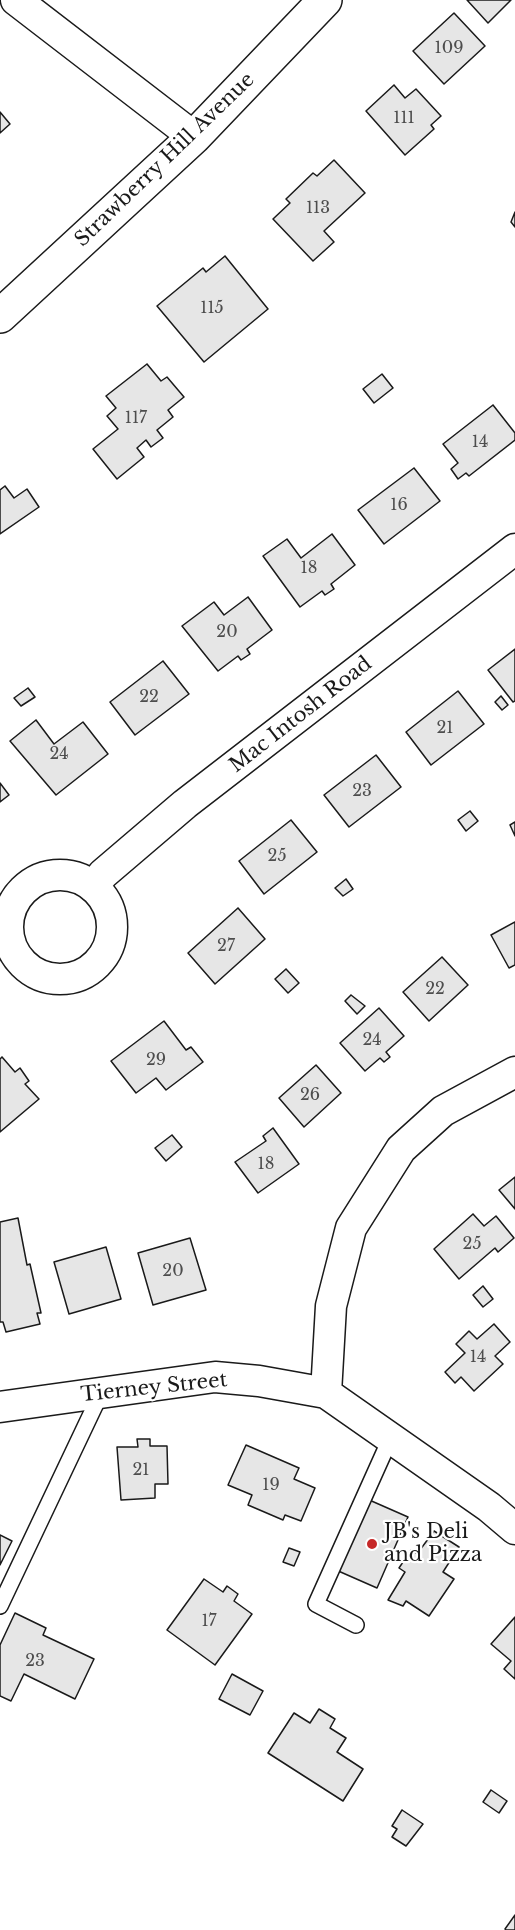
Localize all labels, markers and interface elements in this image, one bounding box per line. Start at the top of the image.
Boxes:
house number: 109 [435,38,463,58]
street label: Strawberry Hill Avenue [70,68,260,252]
house number: 111 [393,108,415,128]
house number: 113 [306,198,330,218]
house number: 115 [200,298,224,318]
house number: 117 [125,408,147,428]
house number: 14 [472,432,488,452]
house number: 16 [390,495,408,515]
house number: 18 [301,558,317,578]
house number: 20 [216,622,238,642]
street label: Mac Intosh Road [225,652,377,778]
house number: 22 [139,687,159,707]
house number: 21 [437,718,453,738]
house number: 24 [49,744,69,764]
house number: 23 [352,781,372,801]
house number: 25 [268,846,286,866]
house number: 27 [217,936,235,956]
house number: 22 [425,979,445,999]
house number: 24 [362,1030,382,1050]
house number: 29 [146,1050,166,1070]
house number: 26 [300,1085,320,1105]
house number: 18 [258,1154,274,1174]
house number: 25 [463,1234,481,1254]
house number: 20 [162,1261,184,1281]
house number: 14 [470,1347,486,1367]
street label: Tierney Street [80,1368,228,1408]
house number: 21 [133,1460,149,1480]
house number: 19 [262,1475,280,1495]
place label: JB's Deli and Pizza [384,1520,482,1567]
marker: JB's Deli and Pizza [365,1537,379,1551]
house number: 17 [201,1611,217,1631]
house number: 23 [25,1651,45,1671]

